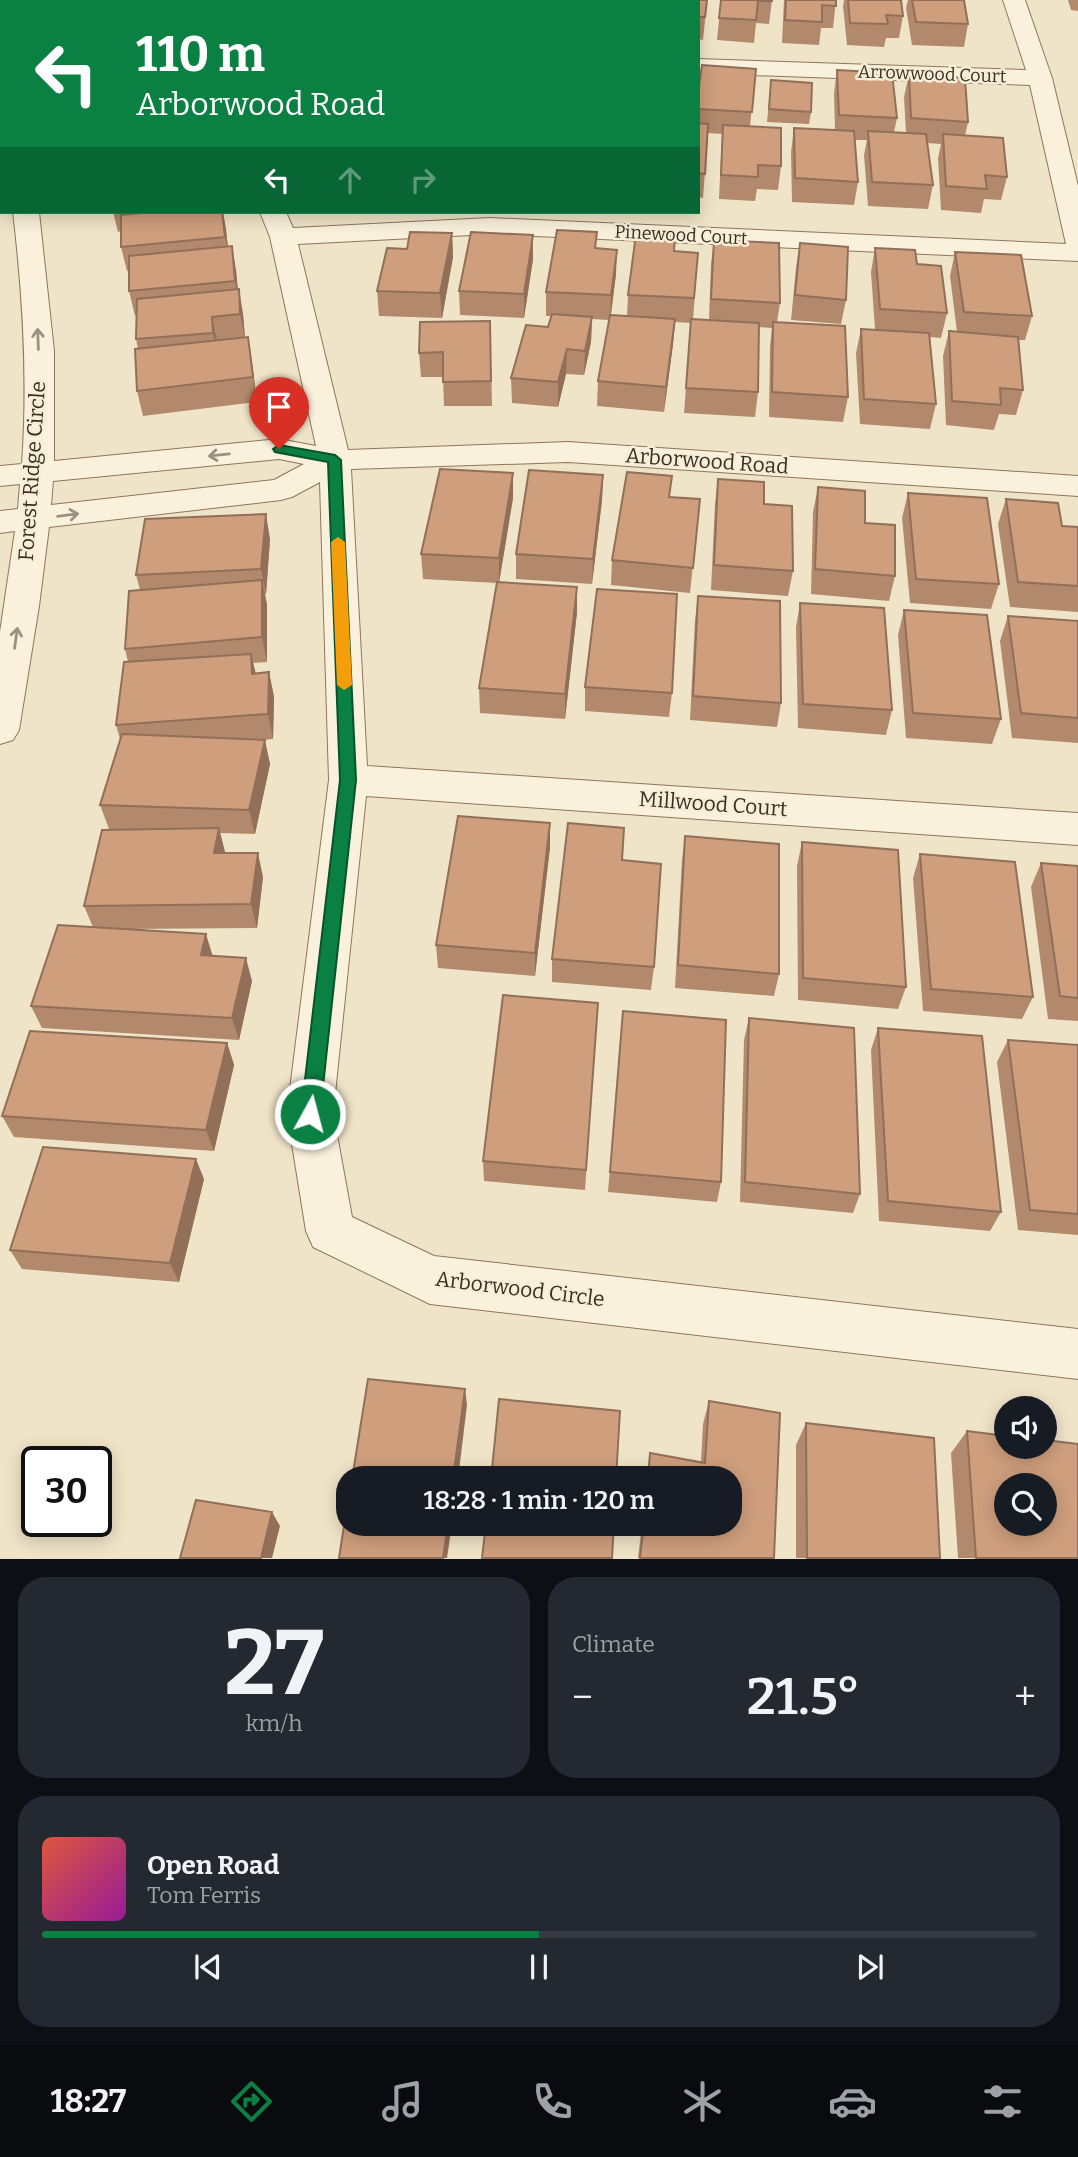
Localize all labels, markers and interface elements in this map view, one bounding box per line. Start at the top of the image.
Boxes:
text: 110 m [136,25,265,84]
icon: left [21,28,112,119]
street label: Arrowwood Court [857,60,1007,88]
text: Arborwood Road [136,85,385,123]
icon: left [258,161,296,199]
icon: ahead [331,161,369,199]
icon: right [404,161,442,199]
street label: Pinewood Court [614,221,748,249]
one-way arrow [31,328,44,351]
pin [249,377,309,449]
street label: Forest Ridge Circle [13,380,51,562]
icon: arrive [260,388,298,426]
street label: Arborwood Road [624,442,790,480]
one-way arrow [208,449,231,462]
one-way arrow [56,508,79,521]
one-way arrow [10,628,23,650]
street label: Millwood Court [638,786,789,822]
position arrow [273,1077,347,1151]
street label: Arborwood Circle [434,1266,606,1312]
map controls [994,1396,1057,1536]
button: sound [994,1396,1057,1459]
speed limit sign: 30 [21,1446,112,1537]
button: search [994,1473,1057,1536]
text: 18:28 · 1 min · 120 m [424,1485,654,1516]
text: 27 [224,1609,324,1718]
text: Climate [572,1630,655,1658]
text: 21.5° [747,1665,860,1728]
text: − [572,1674,593,1720]
text: + [1014,1674,1036,1720]
text: km/h [246,1709,302,1737]
text: Open Road [147,1850,279,1881]
text: Tom Ferris [147,1881,261,1909]
icon: previous [189,1948,227,1986]
icon: pause [520,1948,558,1986]
icon: next [851,1948,889,1986]
icon: directions [227,2077,276,2126]
icon: music [378,2077,427,2126]
icon: phone [528,2077,577,2126]
icon: climate [678,2077,727,2126]
icon: car [828,2077,877,2126]
icon: filters [978,2077,1027,2126]
text: 18:27 [51,2082,126,2120]

